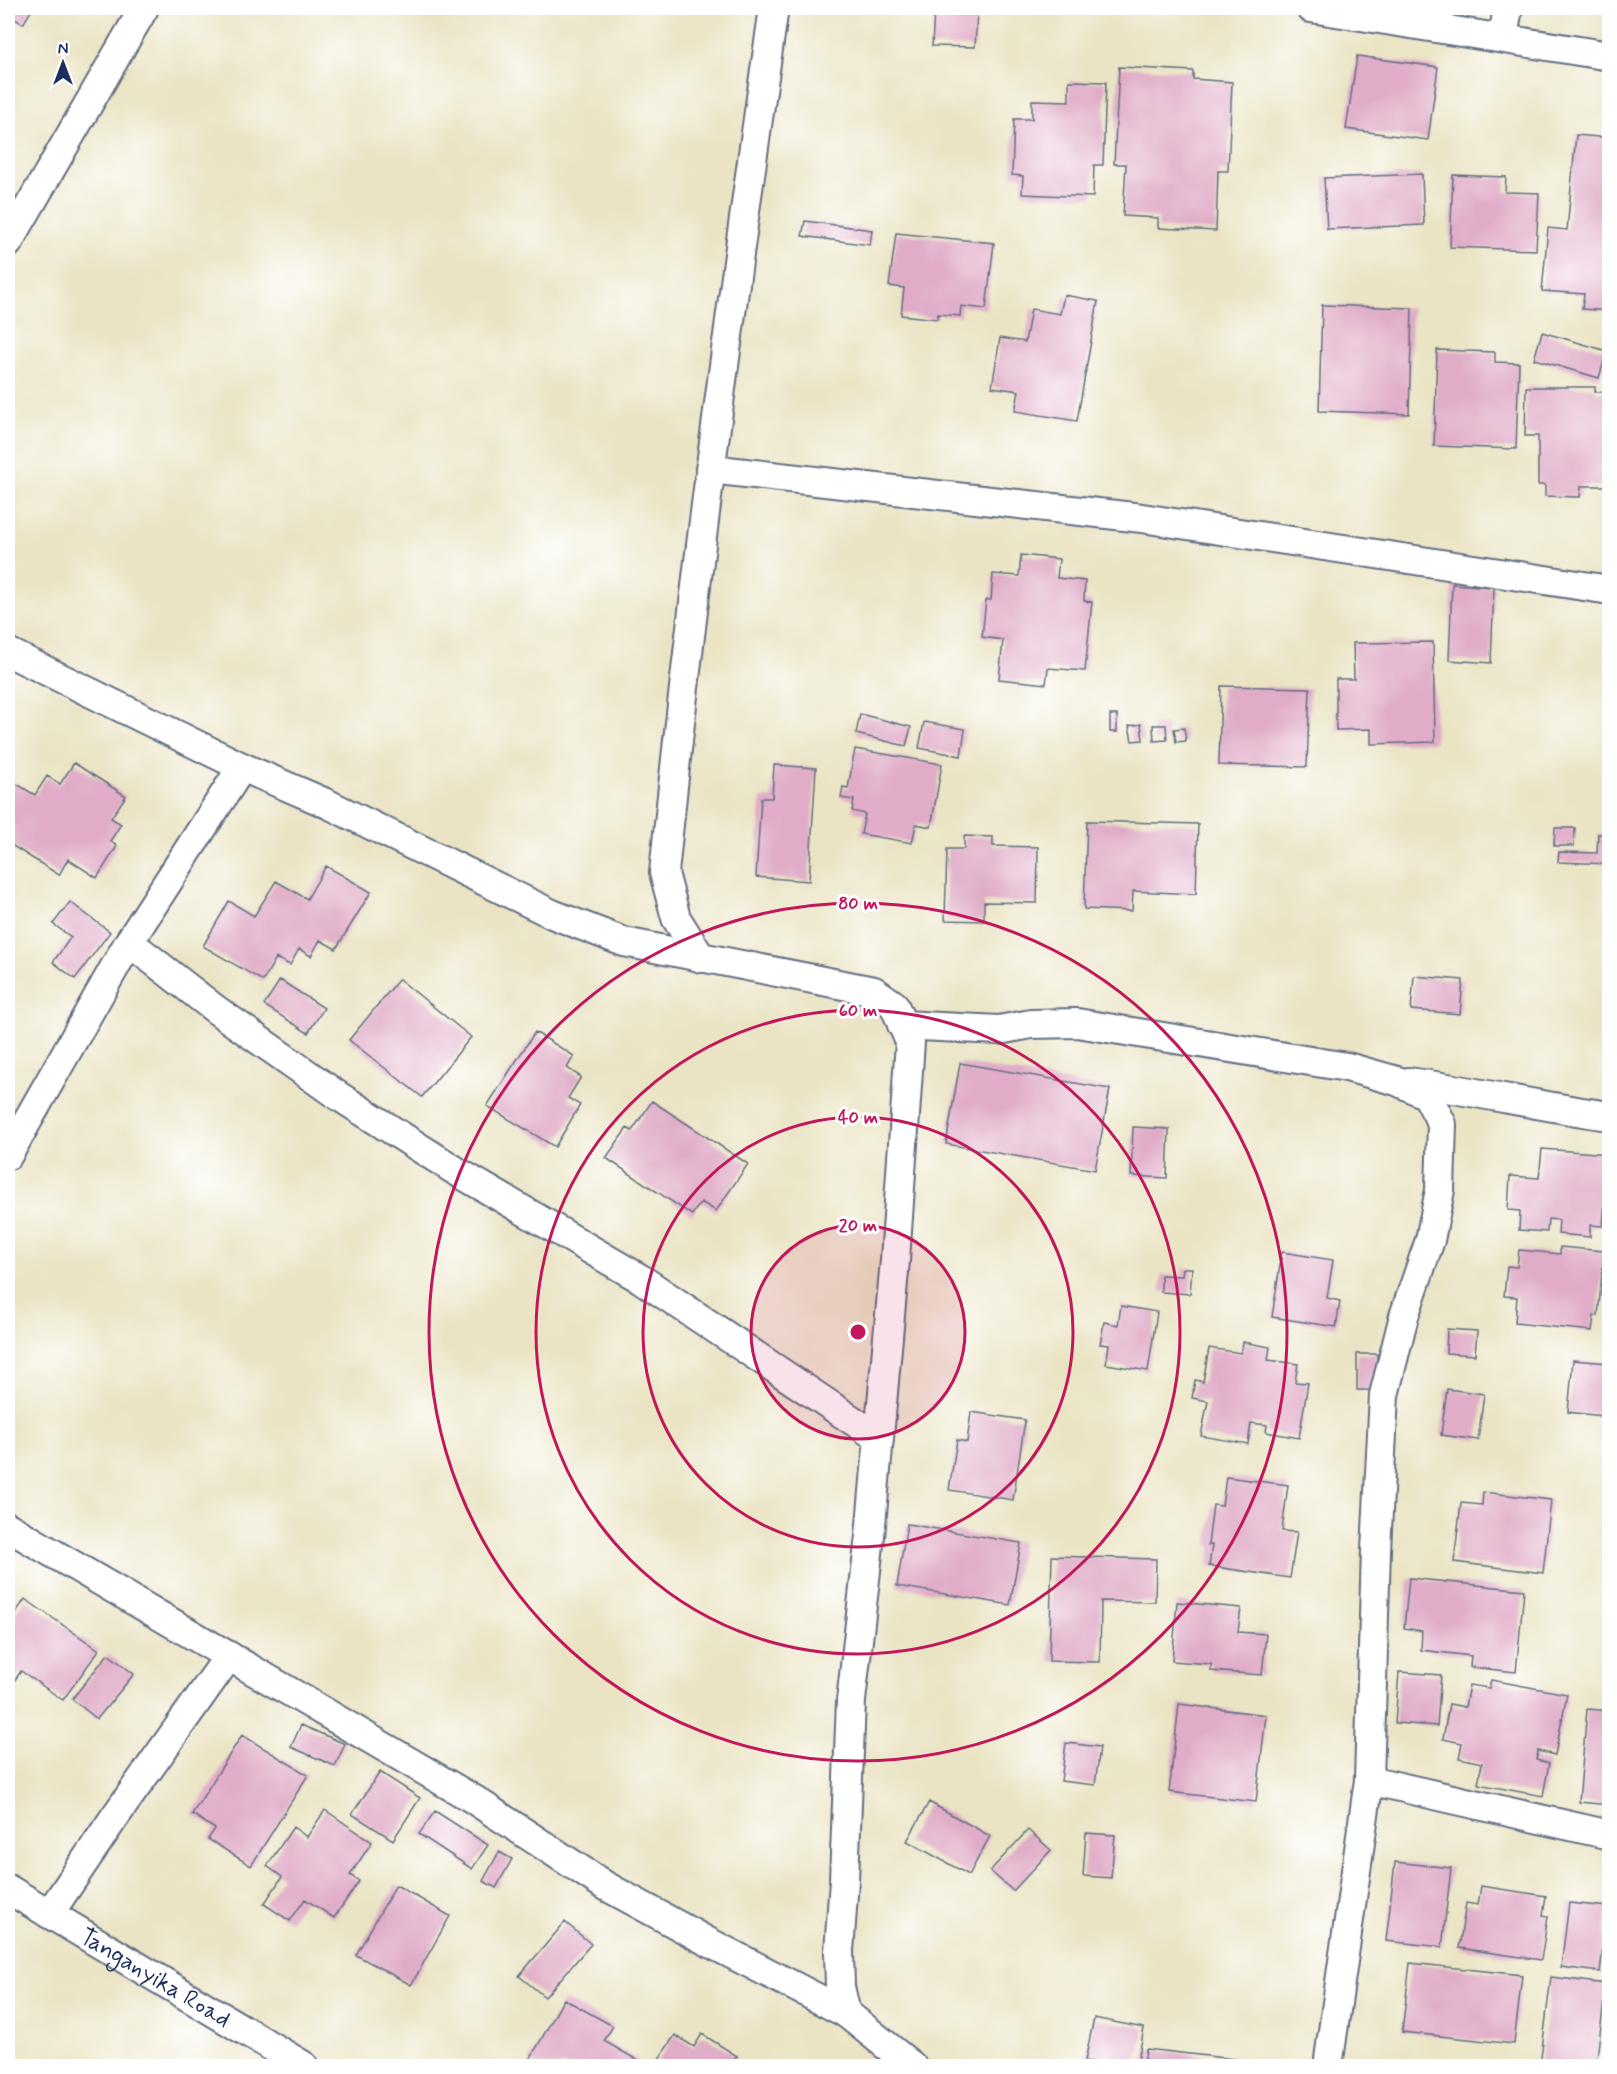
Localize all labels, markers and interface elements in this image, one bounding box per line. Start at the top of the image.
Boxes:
north arrow [33,33,93,93]
text: N [58,39,68,60]
text: 80 m [838,892,878,916]
text: 60 m [839,999,877,1023]
text: 40 m [838,1106,878,1130]
text: 20 m [839,1214,877,1238]
centre of rings [848,1322,868,1342]
street label: Tanganyika Road [74,1922,236,2036]

